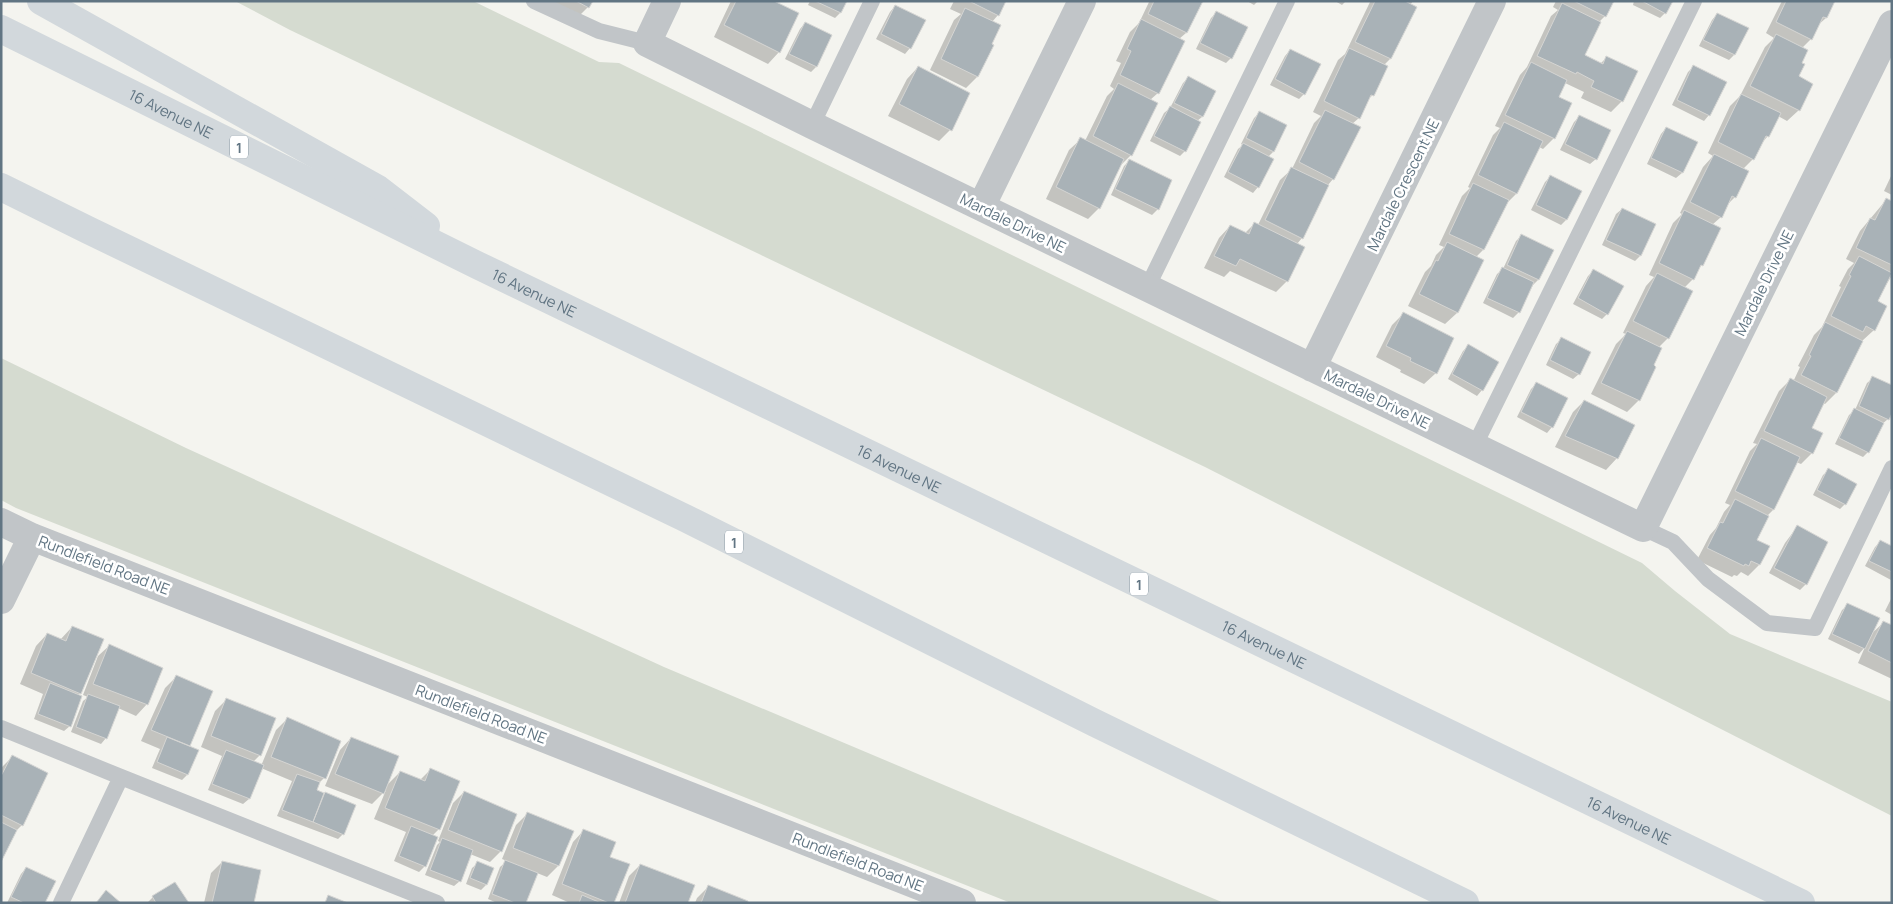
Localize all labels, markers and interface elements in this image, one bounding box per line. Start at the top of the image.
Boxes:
street label: 16 Avenue NE [126,84,217,143]
street label: Mardale Crescent NE [1362,115,1444,255]
road number: 1 [230,136,248,158]
street label: Mardale Drive NE [956,188,1070,258]
street label: Mardale Drive NE [1729,226,1799,340]
street label: 16 Avenue NE [489,263,580,322]
street label: Mardale Drive NE [1320,364,1434,434]
street label: 16 Avenue NE [854,439,945,498]
street label: Rundlefield Road NE [35,530,173,600]
road number: 1 [725,530,743,554]
road number: 1 [1130,572,1148,596]
street label: 16 Avenue NE [1218,615,1310,674]
street label: Rundlefield Road NE [412,679,550,749]
street label: 16 Avenue NE [1583,791,1675,849]
street label: Rundlefield Road NE [789,827,927,897]

